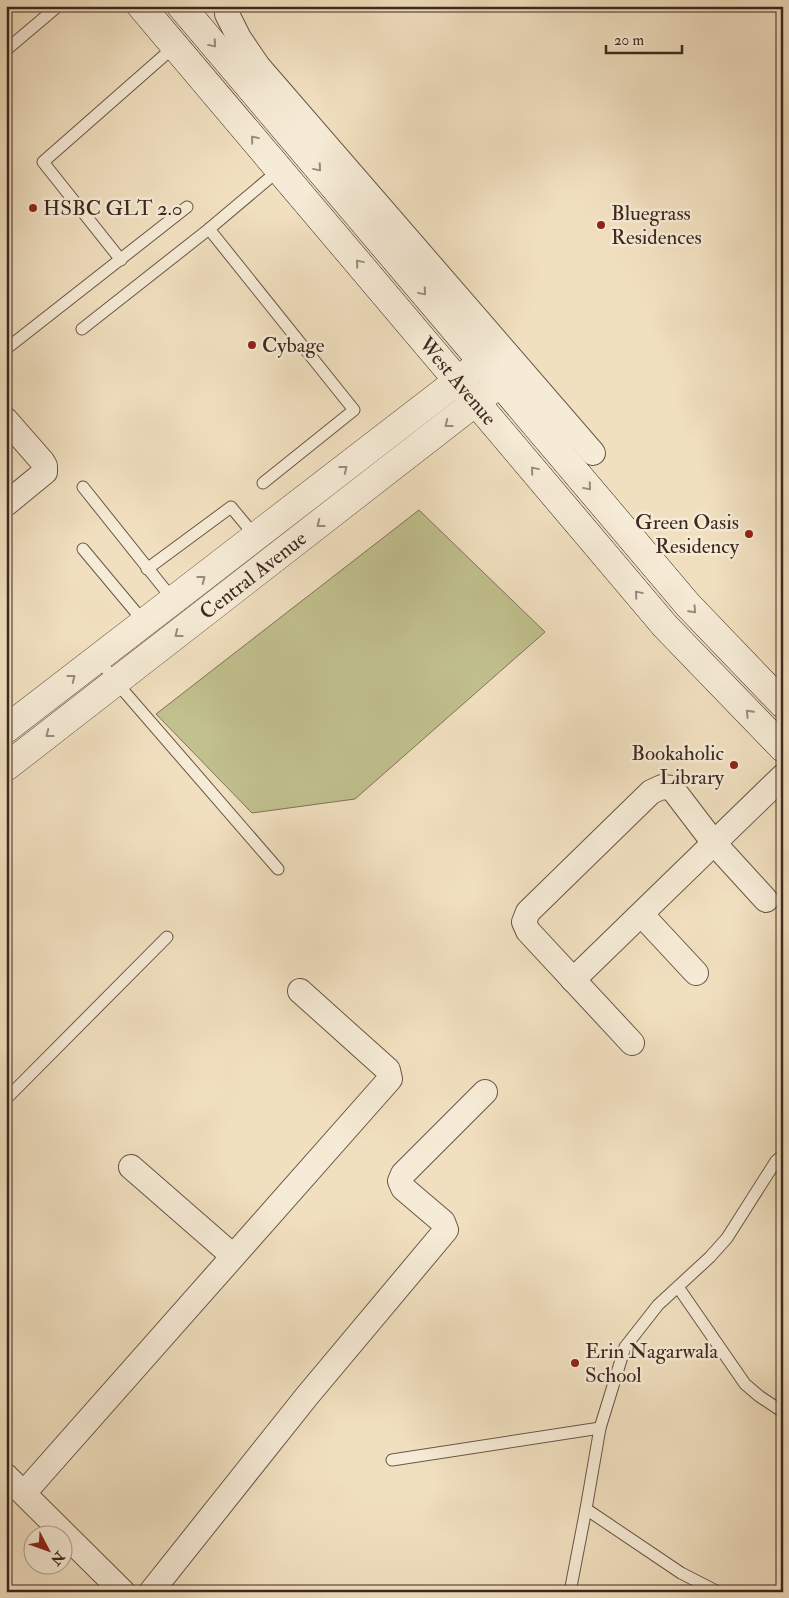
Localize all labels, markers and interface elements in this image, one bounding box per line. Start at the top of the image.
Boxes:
scale bar [606,22,683,54]
text: 20 m [614,31,644,50]
one-way arrow [207,38,216,47]
one-way arrow [250,136,259,145]
one-way arrow [312,162,321,171]
place label: HSBC GLT 2.0 [43,195,183,222]
place label: Bluegrass Residences [611,200,702,251]
marker: HSBC GLT 2.0 [27,202,39,214]
marker: Bluegrass Residences [595,219,607,231]
one-way arrow [355,260,364,269]
one-way arrow [417,286,426,295]
street label: West Avenue [412,331,503,431]
place label: Cybage [262,332,325,359]
marker: Cybage [246,339,258,351]
one-way arrow [445,418,454,426]
one-way arrow [338,466,347,474]
one-way arrow [530,466,539,475]
one-way arrow [582,481,591,490]
place label: Green Oasis Residency [635,509,740,560]
one-way arrow [317,518,326,526]
street label: Central Avenue [194,525,313,626]
marker: Green Oasis Residency [743,528,755,540]
one-way arrow [196,576,205,585]
one-way arrow [636,591,644,600]
one-way arrow [687,605,696,614]
one-way arrow [175,629,184,637]
one-way arrow [67,674,76,683]
one-way arrow [746,710,755,719]
one-way arrow [45,728,55,737]
place label: Bookaholic Library [631,740,725,791]
marker: Bookaholic Library [728,759,740,771]
place label: Erin Nagarwala School [585,1338,718,1389]
marker: Erin Nagarwala School [569,1357,581,1369]
north arrow [22,1526,72,1576]
text: N [47,1547,69,1569]

